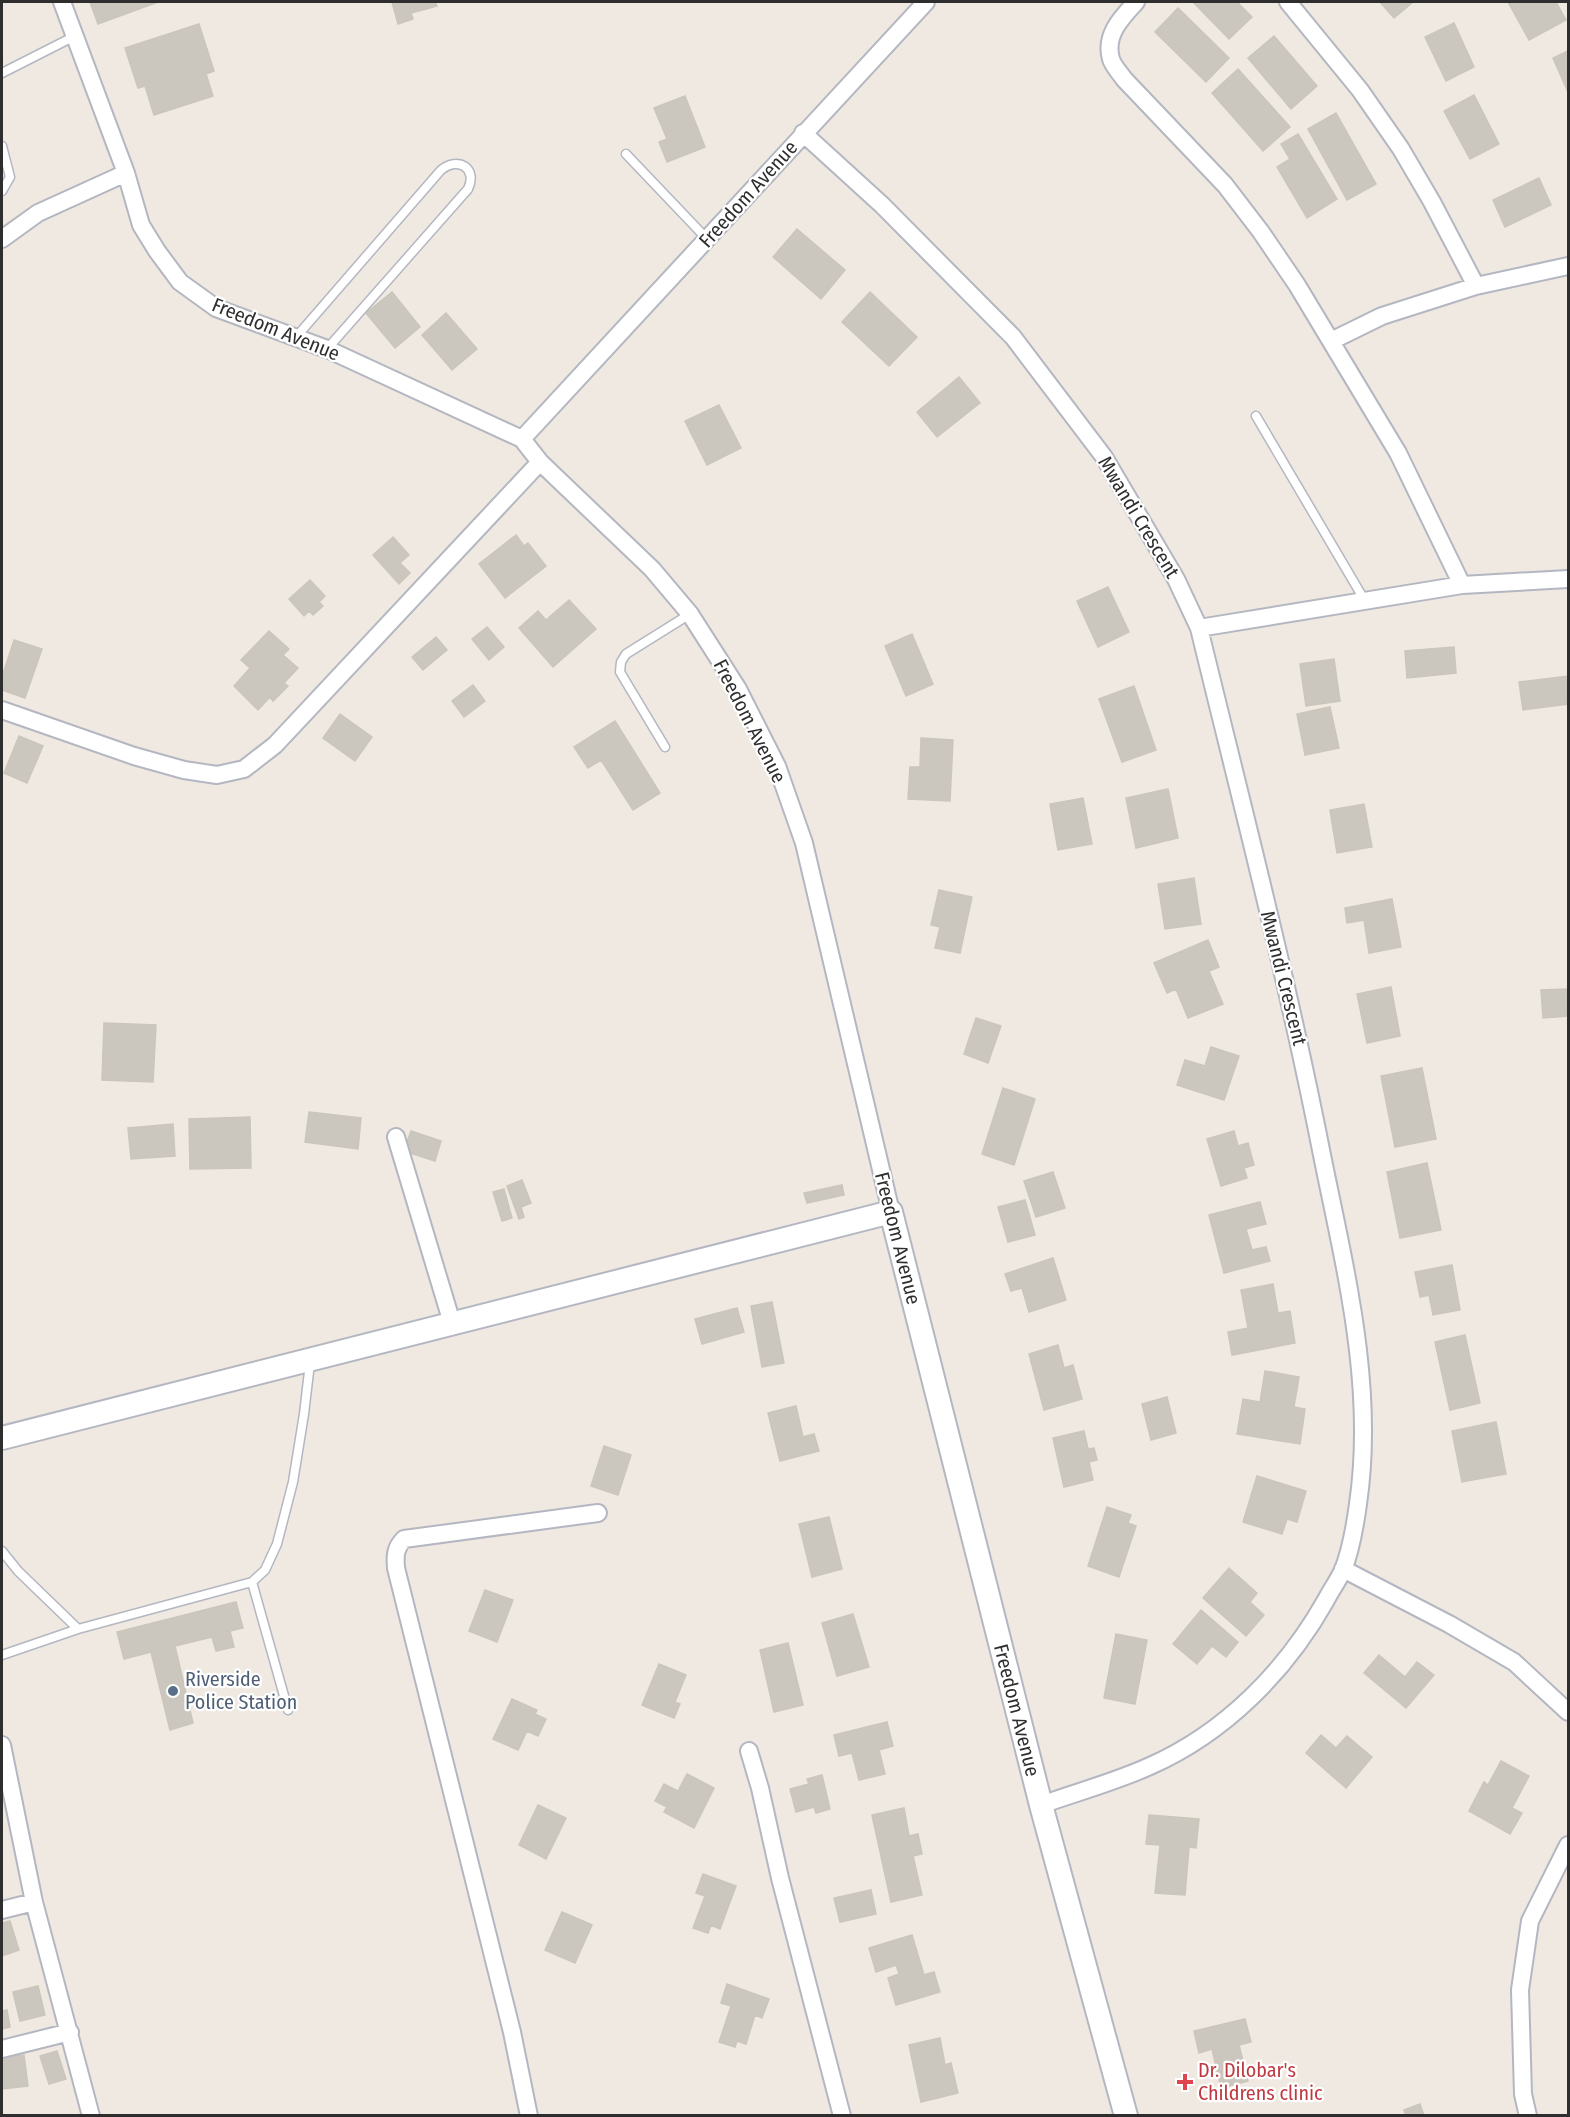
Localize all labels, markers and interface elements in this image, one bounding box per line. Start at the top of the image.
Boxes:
street label: Freedom Avenue [694,136,802,252]
street label: Freedom Avenue [209,292,343,366]
street label: Mwandi Crescent [1093,452,1185,583]
street label: Freedom Avenue [709,655,791,787]
street label: Mwandi Crescent [1256,908,1312,1048]
street label: Freedom Avenue [870,1169,926,1307]
street label: Freedom Avenue [989,1641,1045,1779]
place label: Riverside Police Station [185,1667,297,1714]
marker: Riverside Police Station [166,1684,180,1698]
place label: Dr. Dilobar's Childrens clinic [1198,2058,1323,2105]
marker: Dr. Dilobar's Childrens clinic [1176,2073,1194,2091]

